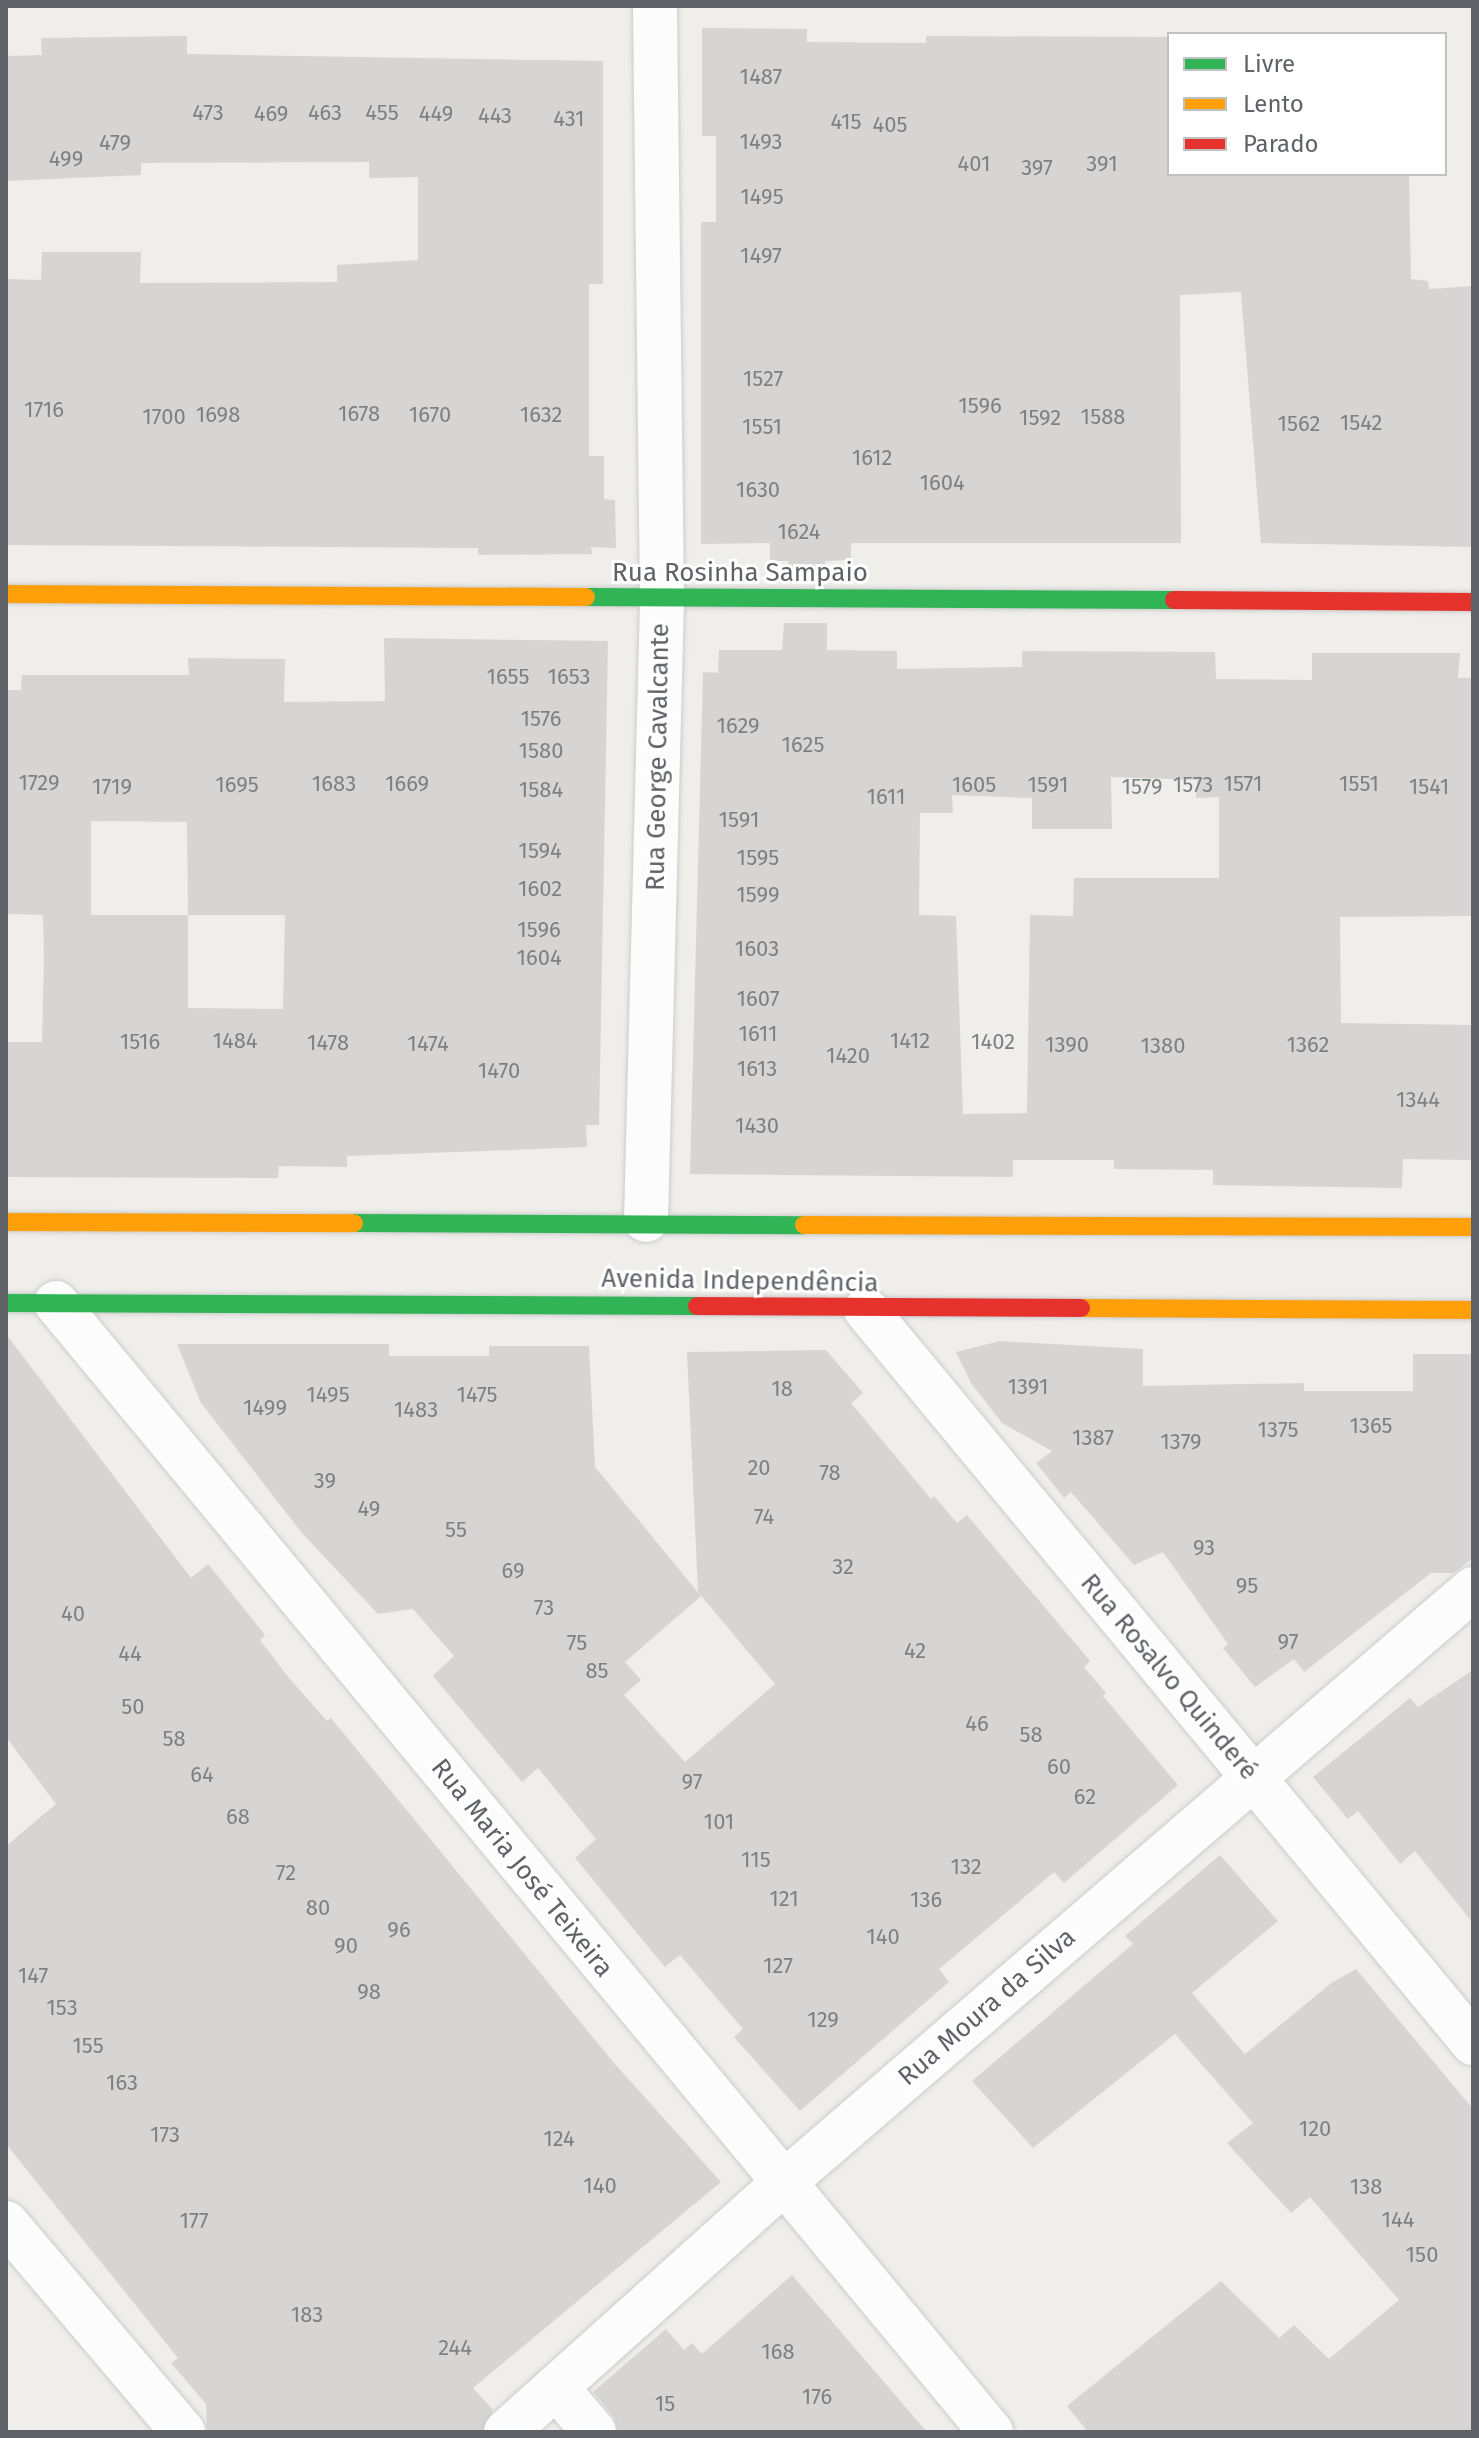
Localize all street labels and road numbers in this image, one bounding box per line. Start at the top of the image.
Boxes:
street label: Rua Rosinha Sampaio [612,557,868,589]
street label: Rua George Cavalcante [640,623,676,891]
street label: Avenida Independência [601,1263,879,1299]
street label: Rua Rosalvo Quinderé [1074,1568,1264,1786]
street label: Rua Maria José Teixeira [424,1753,620,1983]
street label: Rua Moura da Silva [892,1922,1082,2092]

